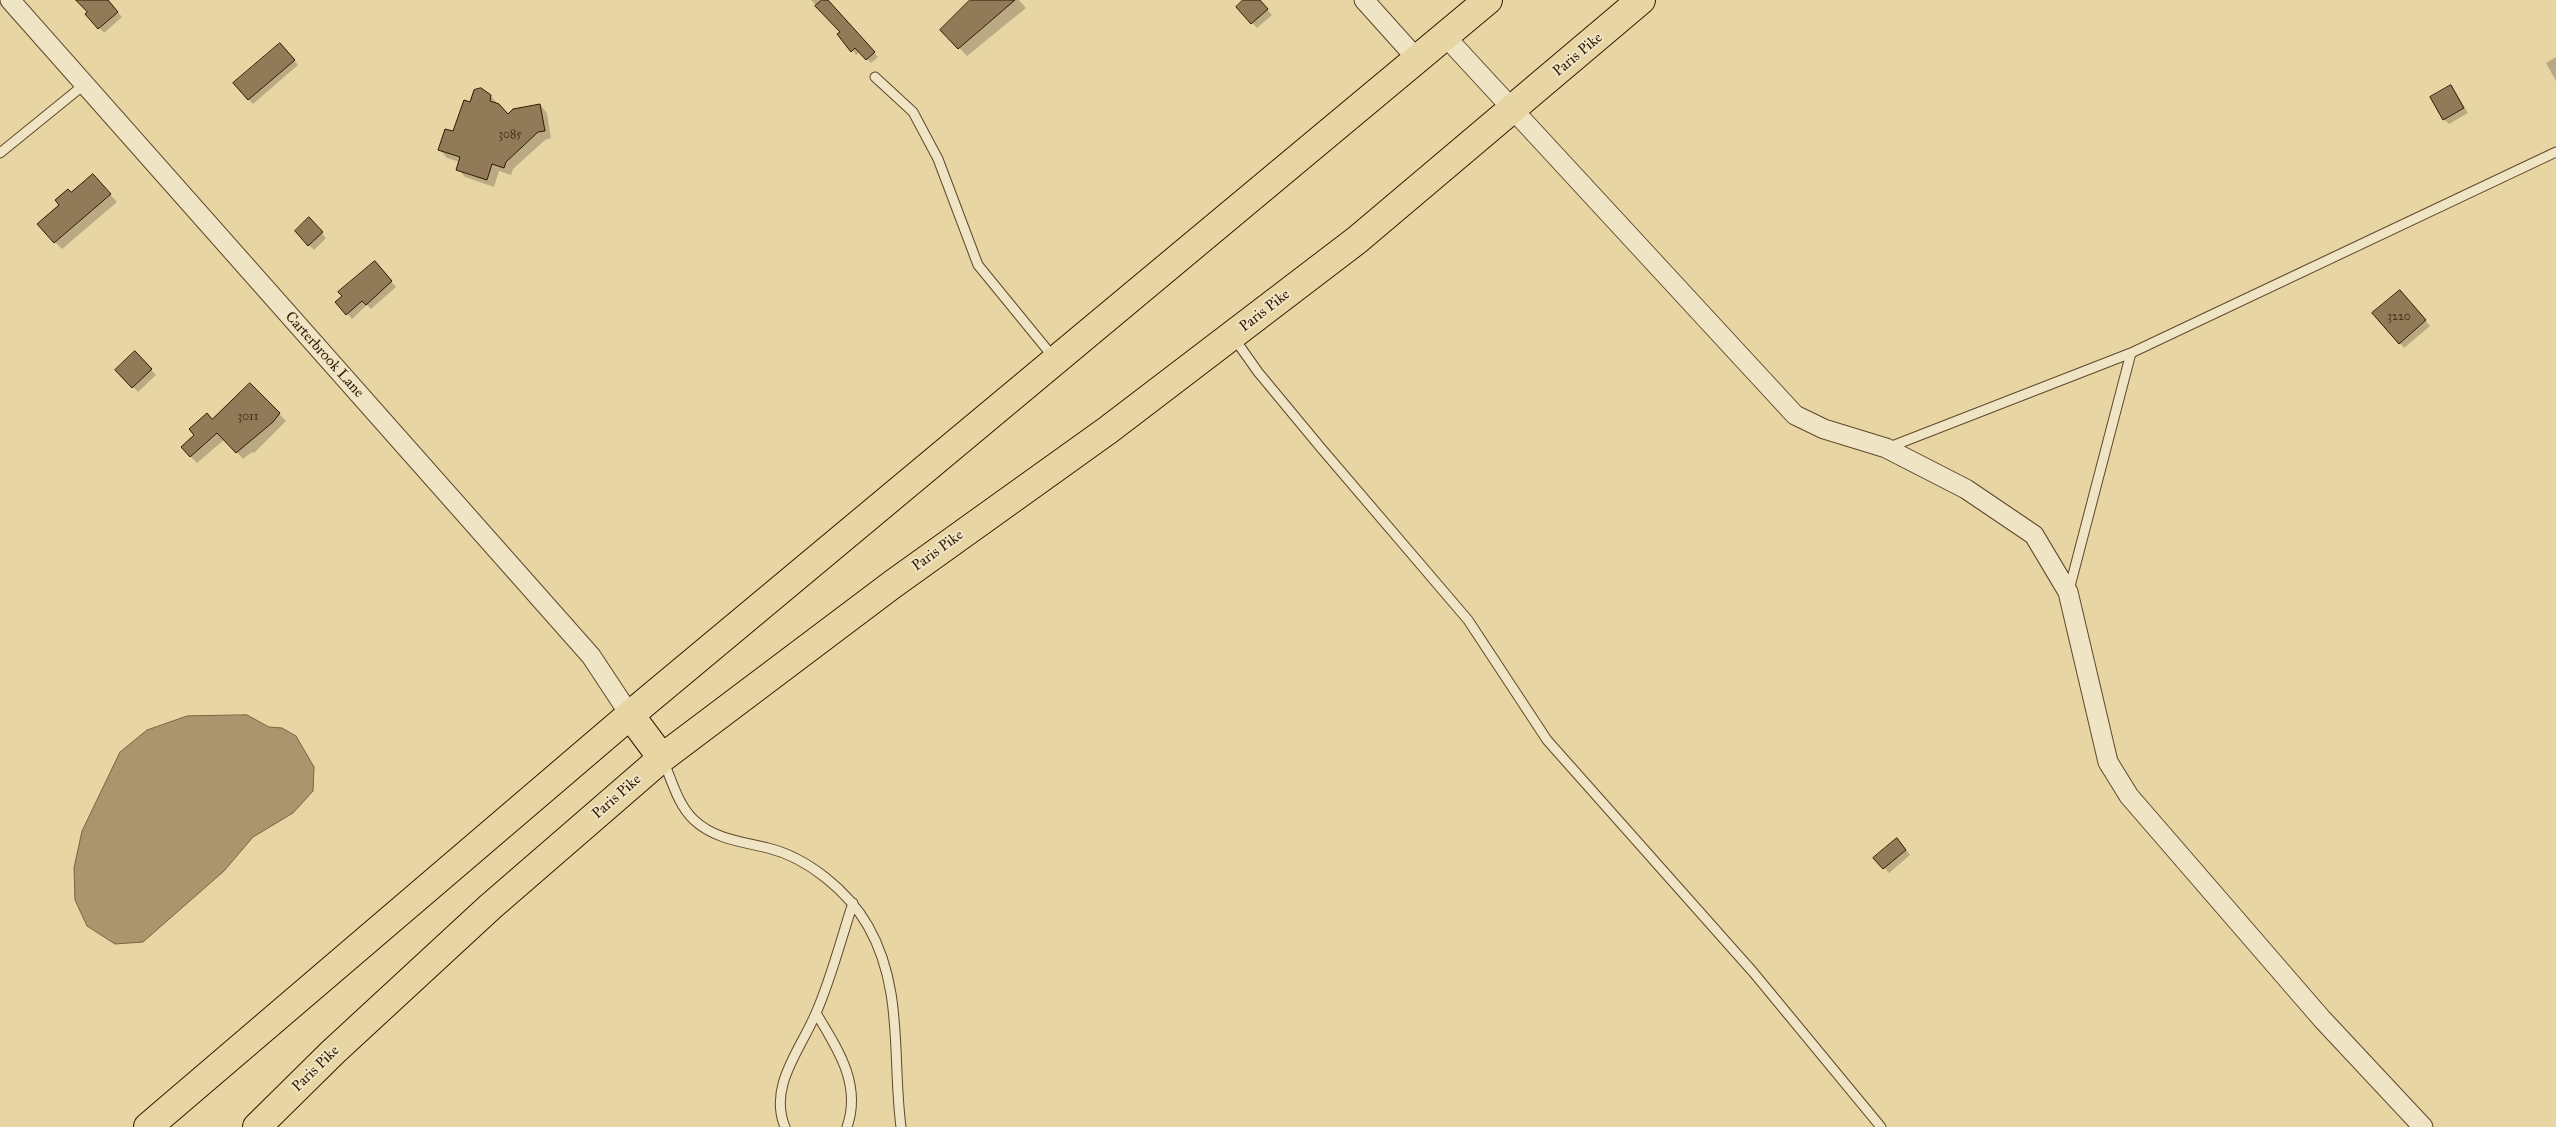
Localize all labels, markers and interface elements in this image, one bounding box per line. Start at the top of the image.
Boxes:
street label: Paris Pike [1550,29,1606,81]
house number: 3085 [498,128,522,142]
street label: Paris Pike [1236,286,1294,336]
street label: Carterbrook Lane [281,308,367,402]
house number: 3220 [2387,310,2411,324]
house number: 3011 [237,410,259,424]
street label: Paris Pike [909,526,967,576]
street label: Paris Pike [589,771,645,823]
street label: Paris Pike [289,1042,343,1096]

